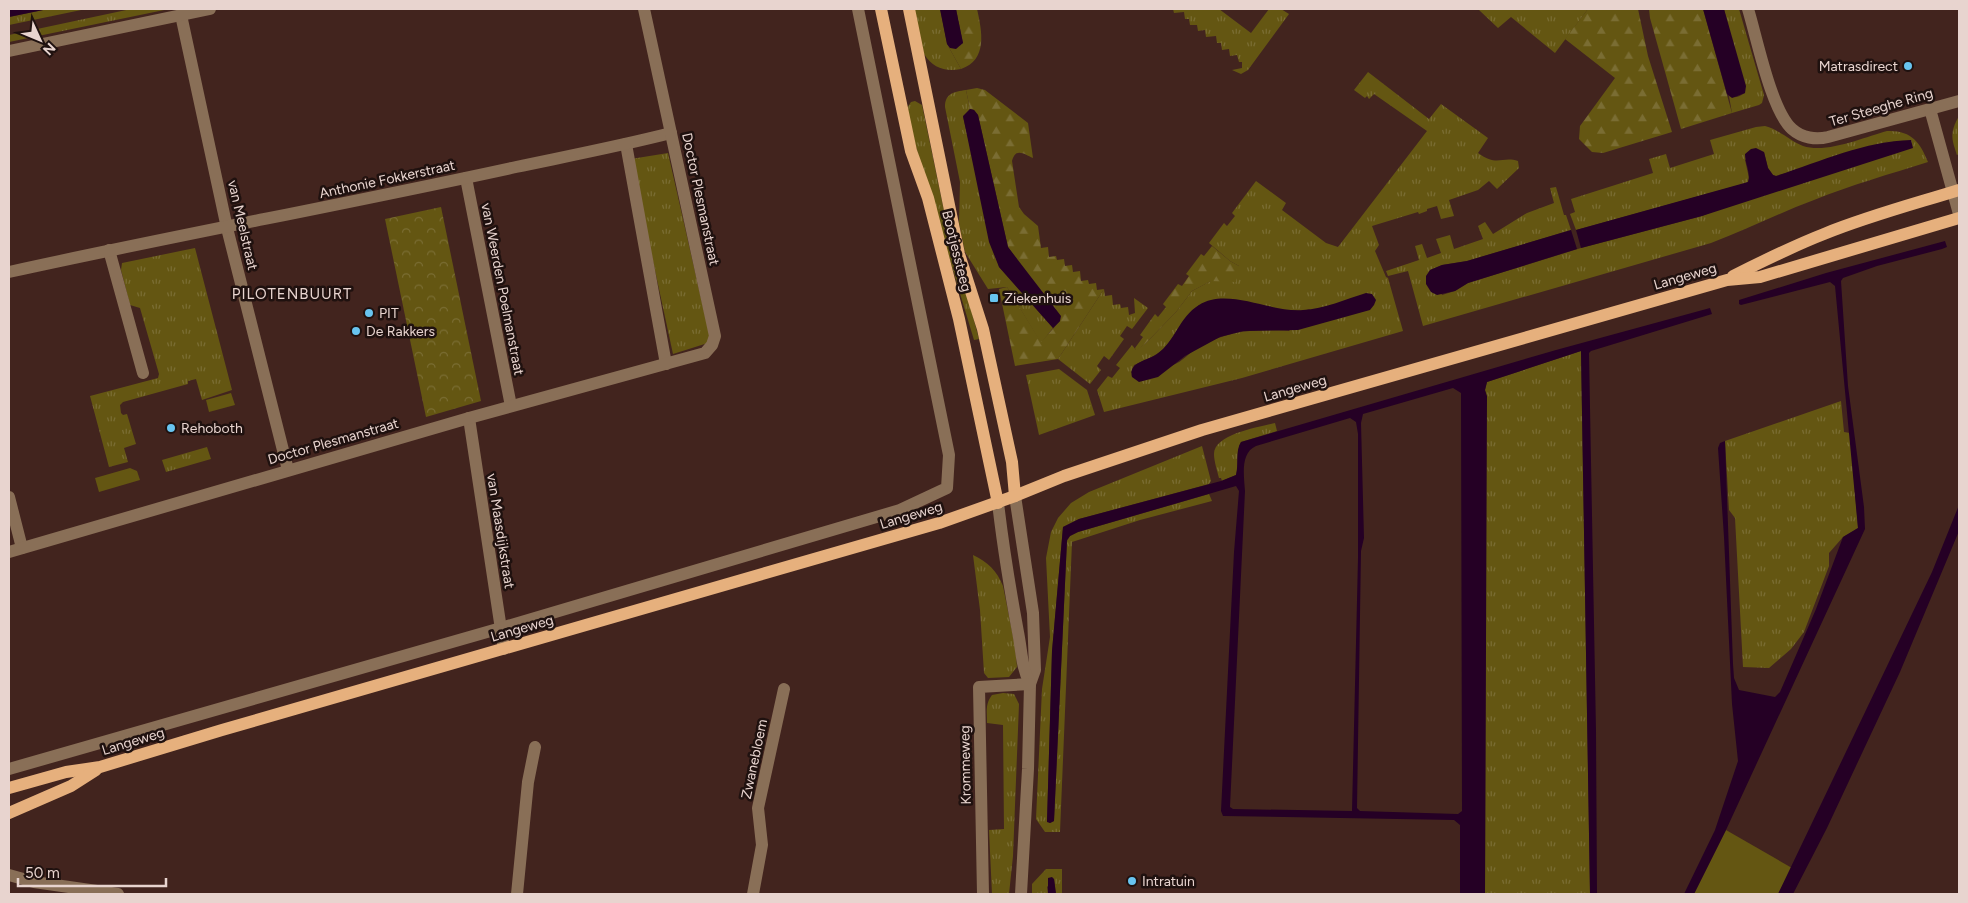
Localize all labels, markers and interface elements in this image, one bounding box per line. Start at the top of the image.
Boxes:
north arrow [15,15,65,65]
text: N [39,39,59,58]
place label: Matrasdirect [1819,58,1898,75]
marker: Matrasdirect [1902,60,1914,72]
street label: Ter Steeghe Ring [1827,85,1935,130]
street label: Doctor Plesmanstraat [678,131,723,267]
street label: Anthonie Fokkerstraat [318,157,456,202]
street label: van Meelstraat [224,178,261,272]
street label: van Weerden Poelmanstraat [477,201,528,377]
street label: Bootjessteeg [938,209,975,294]
street label: Langeweg [1652,259,1719,294]
district label: PILOTENBUURT [232,285,352,303]
place label: Ziekenhuis [1004,290,1071,307]
marker: Ziekenhuis [988,292,1000,304]
place label: PIT [379,305,399,322]
marker: PIT [363,307,375,319]
place label: De Rakkers [366,323,435,340]
marker: De Rakkers [350,325,362,337]
street label: Langeweg [1262,371,1329,406]
street label: Doctor Plesmanstraat [266,415,400,468]
place label: Rehoboth [181,420,243,437]
marker: Rehoboth [165,422,177,434]
street label: van Maasdijkstraat [483,472,518,590]
street label: Langeweg [878,498,945,533]
street label: Langeweg [489,611,556,646]
street label: Zwanebloem [738,717,771,801]
street label: Langeweg [100,724,167,759]
street label: Krommeweg [956,725,975,805]
scale bar [18,856,165,888]
text: 50 m [25,864,60,882]
place label: Intratuin [1142,873,1195,890]
marker: Intratuin [1126,875,1138,887]

